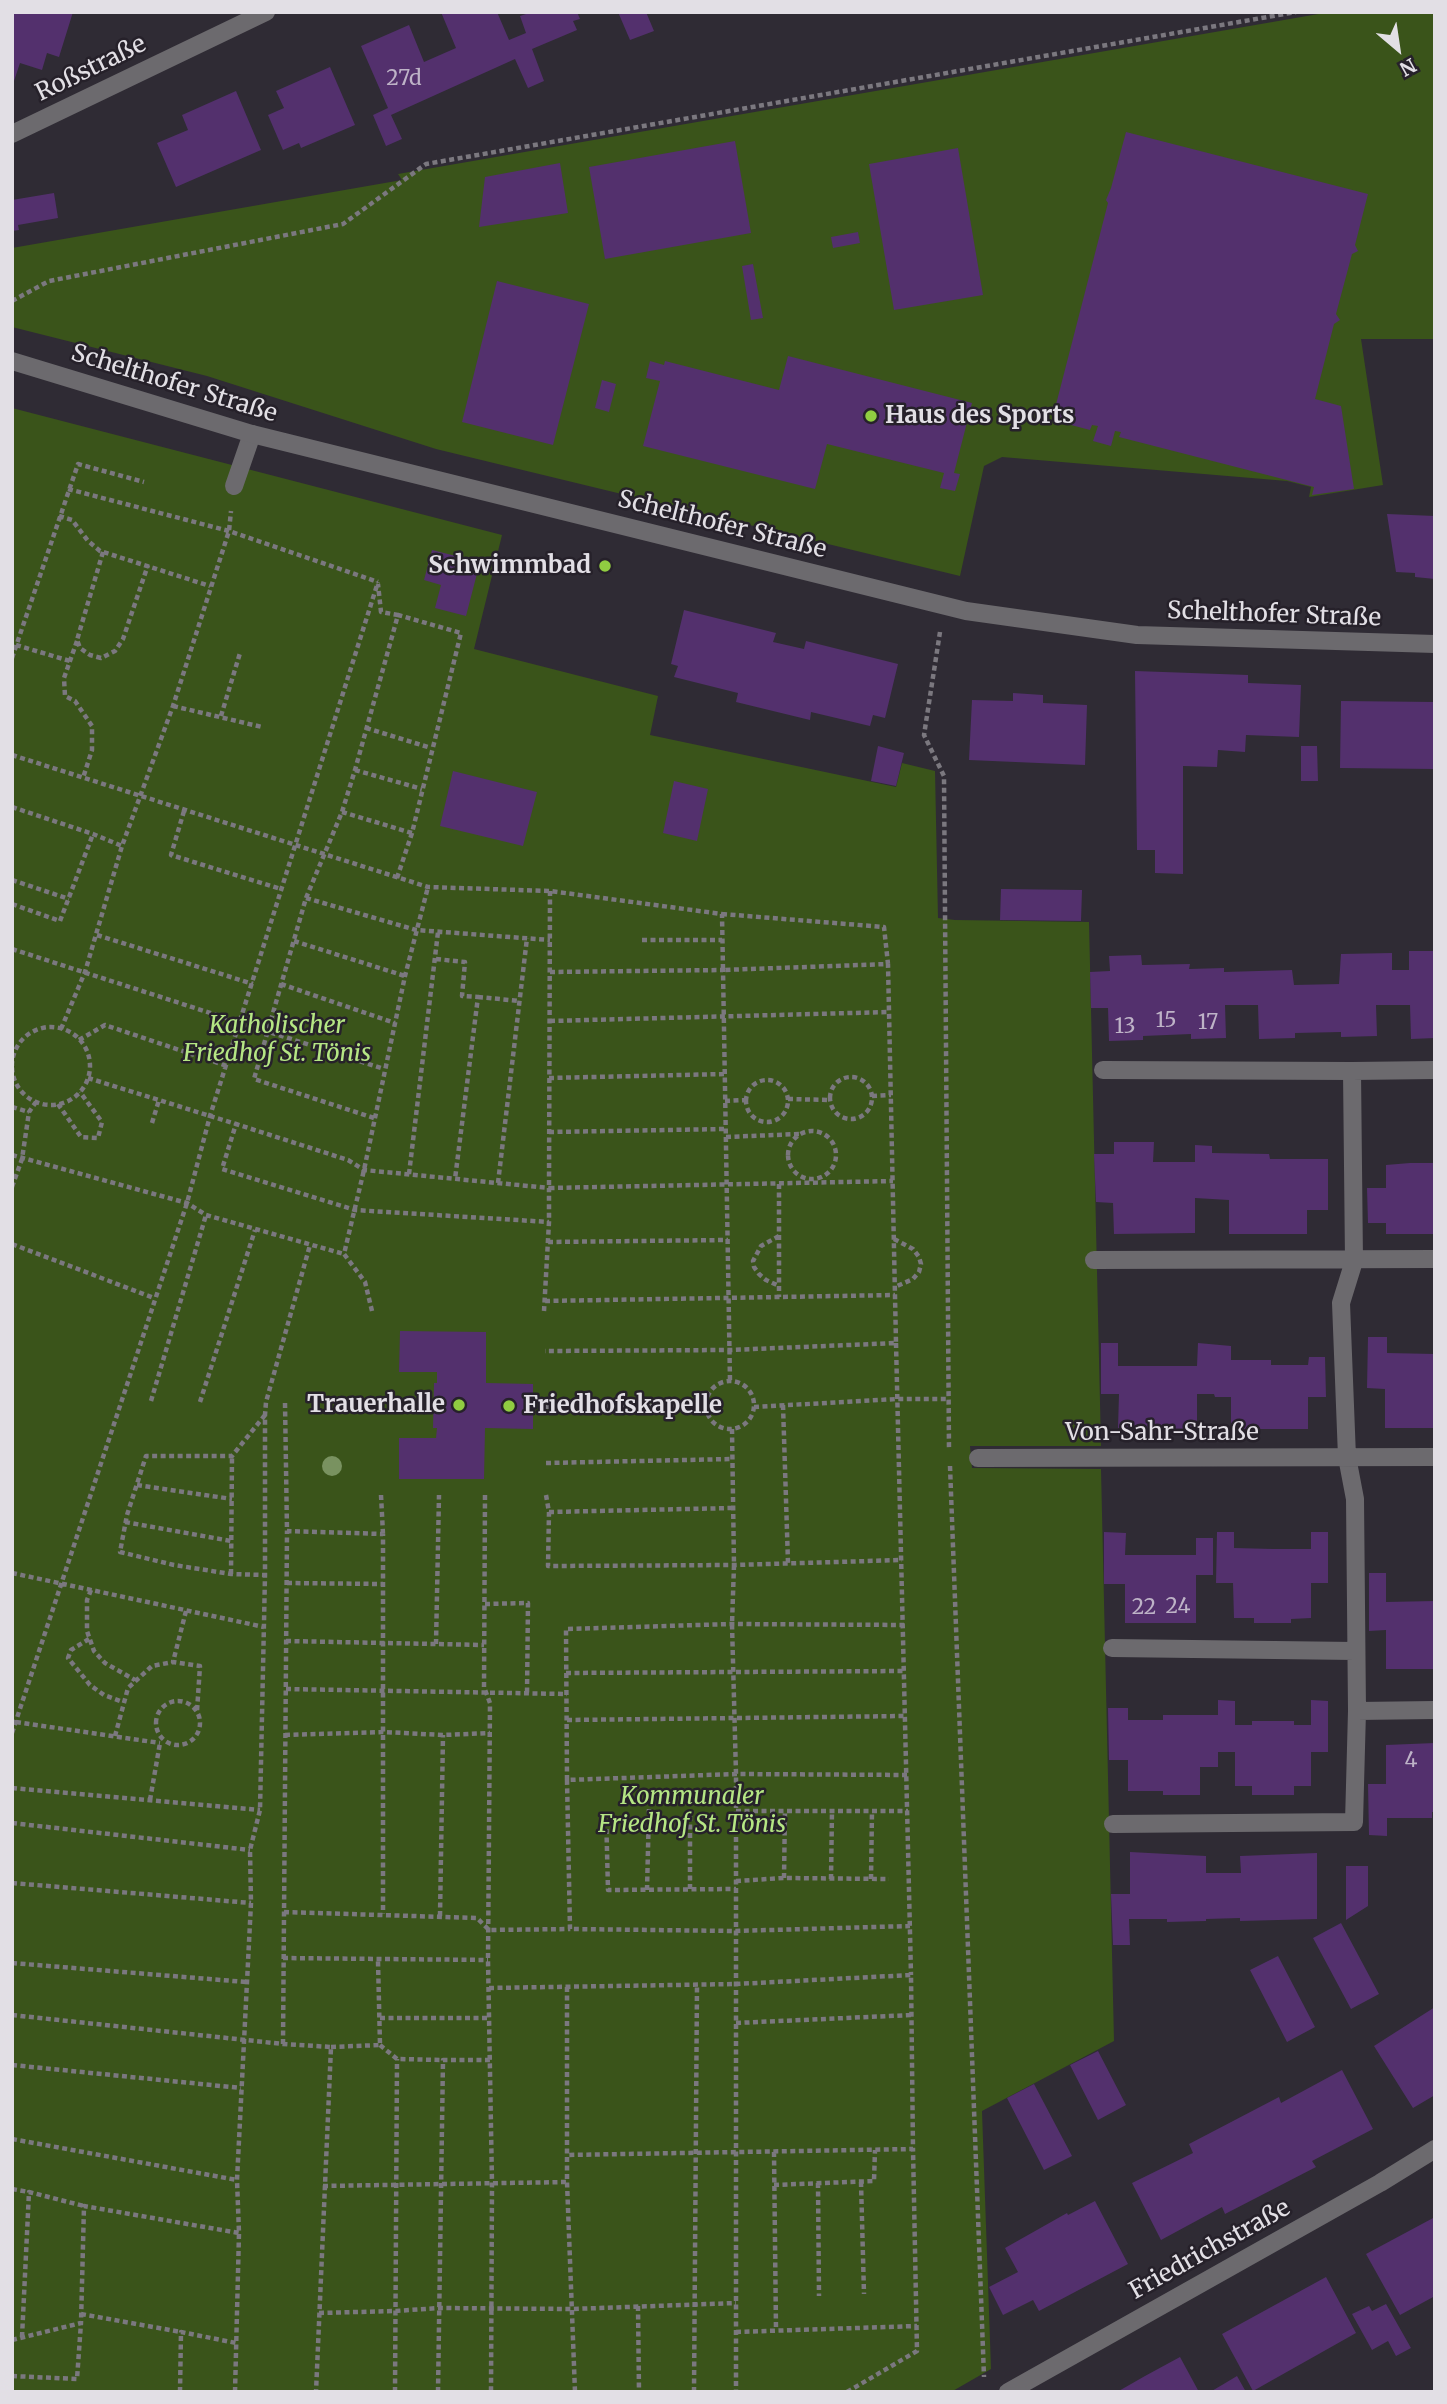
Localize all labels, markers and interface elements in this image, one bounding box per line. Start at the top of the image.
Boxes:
north arrow [1363,14,1433,84]
street label: Roßstraße [31,30,151,108]
text: N [1396,53,1421,81]
house number: 27d [386,66,422,92]
street label: Schelthofer Straße [67,339,281,429]
place label: Haus des Sports [885,402,1075,430]
marker: Haus des Sports [863,408,879,424]
street label: Schelthofer Straße [615,485,829,565]
place label: Schwimmbad [428,552,591,580]
marker: Schwimmbad [597,558,613,574]
street label: Schelthofer Straße [1167,597,1381,633]
house number: 15 [1155,1008,1177,1034]
house number: 17 [1198,1010,1218,1036]
park label: Katholischer Friedhof St. Tönis [183,1012,371,1068]
house number: 13 [1115,1014,1135,1040]
place label: Trauerhalle [307,1391,445,1419]
place label: Friedhofskapelle [523,1392,722,1420]
marker: Trauerhalle [451,1397,467,1413]
marker: Friedhofskapelle [501,1398,517,1414]
street label: Von-Sahr-Straße [1065,1419,1259,1447]
house number: 24 [1166,1594,1190,1620]
house number: 22 [1132,1595,1156,1621]
house number: 4 [1405,1748,1417,1774]
park label: Kommunaler Friedhof St. Tönis [598,1783,786,1839]
street label: Friedrichstraße [1125,2194,1295,2306]

